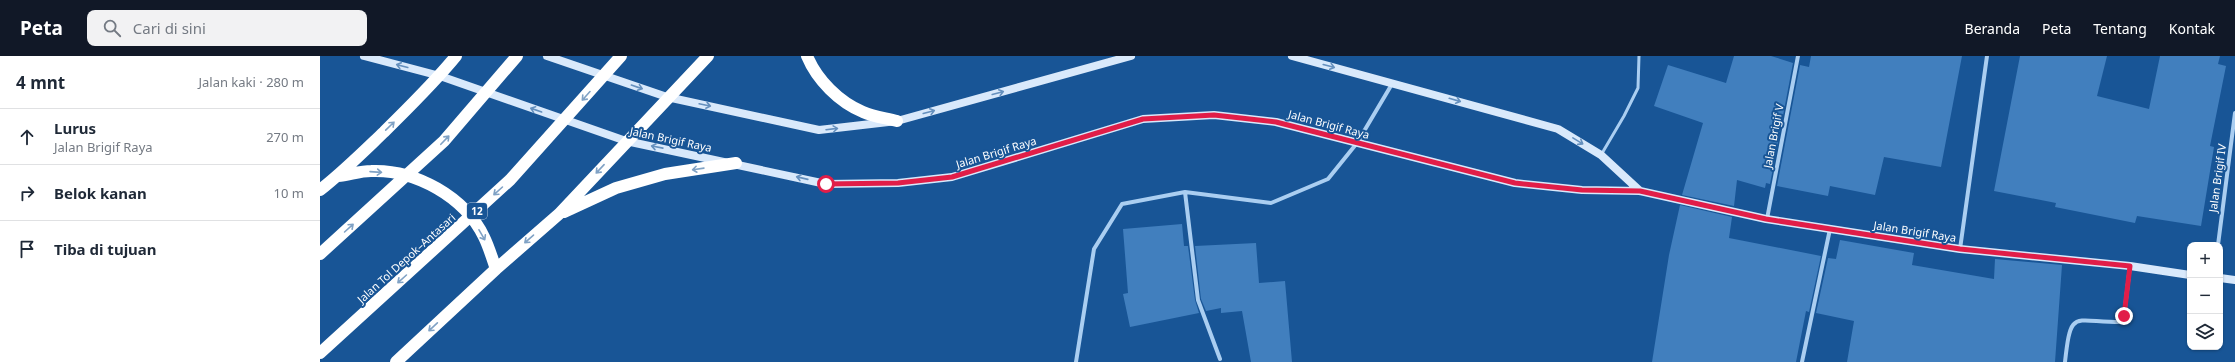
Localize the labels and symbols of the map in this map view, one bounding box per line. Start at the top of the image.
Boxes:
one-way arrow [396,62,409,70]
one-way arrow [1323,63,1336,70]
one-way arrow [630,83,642,91]
one-way arrow [991,89,1004,96]
one-way arrow [581,90,590,101]
one-way arrow [1448,97,1461,104]
one-way arrow [698,102,711,110]
street label: Jalan Brigif V [1759,102,1787,170]
one-way arrow [531,105,543,113]
street label: Jalan Brigif Raya [1286,106,1371,142]
one-way arrow [922,108,935,115]
one-way arrow [385,121,395,131]
street label: Jalan Brigif Raya [628,123,713,155]
one-way arrow [825,125,838,133]
street label: Jalan Brigif Raya [953,133,1038,172]
one-way arrow [440,135,450,145]
one-way arrow [1572,137,1584,145]
street label: Jalan Brigif IV [2205,142,2229,214]
one-way arrow [651,143,664,151]
one-way arrow [595,164,604,175]
one-way arrow [692,165,705,173]
one-way arrow [369,168,382,175]
one-way arrow [796,174,809,182]
route start [817,175,835,193]
one-way arrow [493,187,503,196]
road number: 12 [467,203,487,219]
street label: Jalan Tol Depok–Antasari [353,210,458,307]
street label: Jalan Brigif Raya [1872,217,1957,245]
one-way arrow [344,223,354,232]
one-way arrow [479,229,487,241]
one-way arrow [524,235,535,244]
one-way arrow [397,274,407,283]
route end [2115,307,2133,325]
one-way arrow [429,322,439,331]

